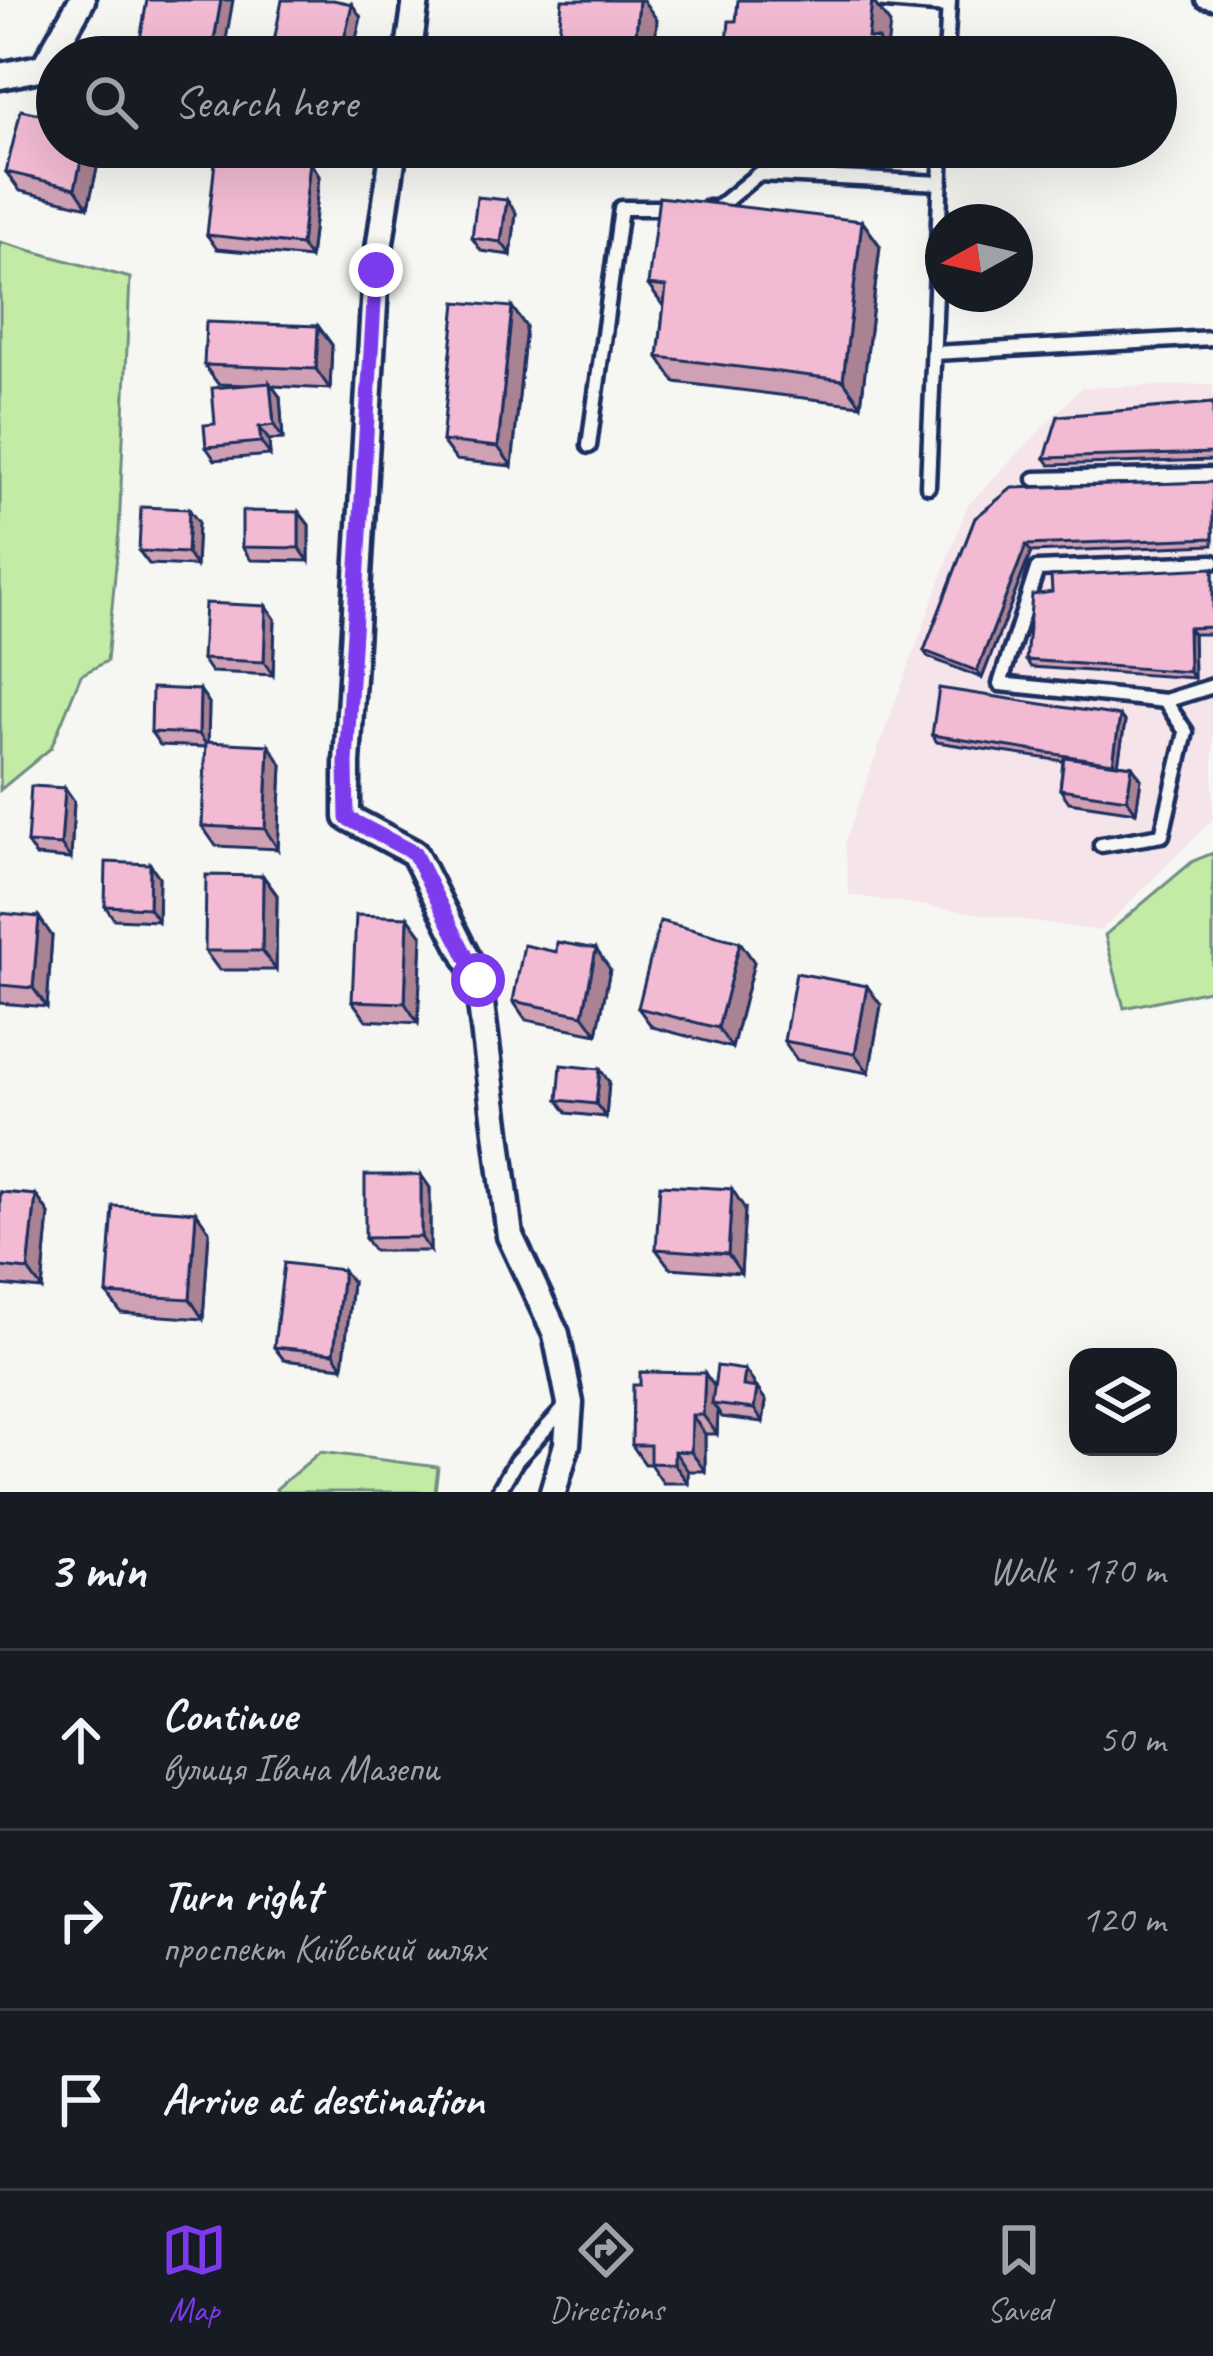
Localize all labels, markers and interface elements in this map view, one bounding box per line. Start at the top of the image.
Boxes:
search box [36,36,1177,168]
icon: search [78,69,144,135]
text: Search here [174,74,357,131]
north arrow [925,204,1033,312]
route end [349,243,403,297]
route start [451,953,505,1007]
map controls [1069,1348,1177,1456]
button: layers [1069,1348,1177,1456]
text: 3 min [48,1538,146,1602]
text: Walk · 170 m [989,1546,1165,1595]
text: Continue [162,1687,296,1744]
icon: ahead [48,1707,114,1773]
text: 50 m [1099,1715,1165,1764]
text: вулиця Івана Мазепи [162,1744,439,1793]
text: Turn right [162,1867,320,1924]
icon: right [48,1887,114,1953]
text: 120 m [1081,1895,1165,1944]
text: проспект Київський шлях [162,1924,486,1973]
icon: arrive [48,2067,114,2133]
text: Arrive at destination [162,2071,484,2128]
tab: Map [161,2217,227,2331]
tab: Directions [549,2217,664,2331]
tab: Saved [986,2217,1052,2331]

